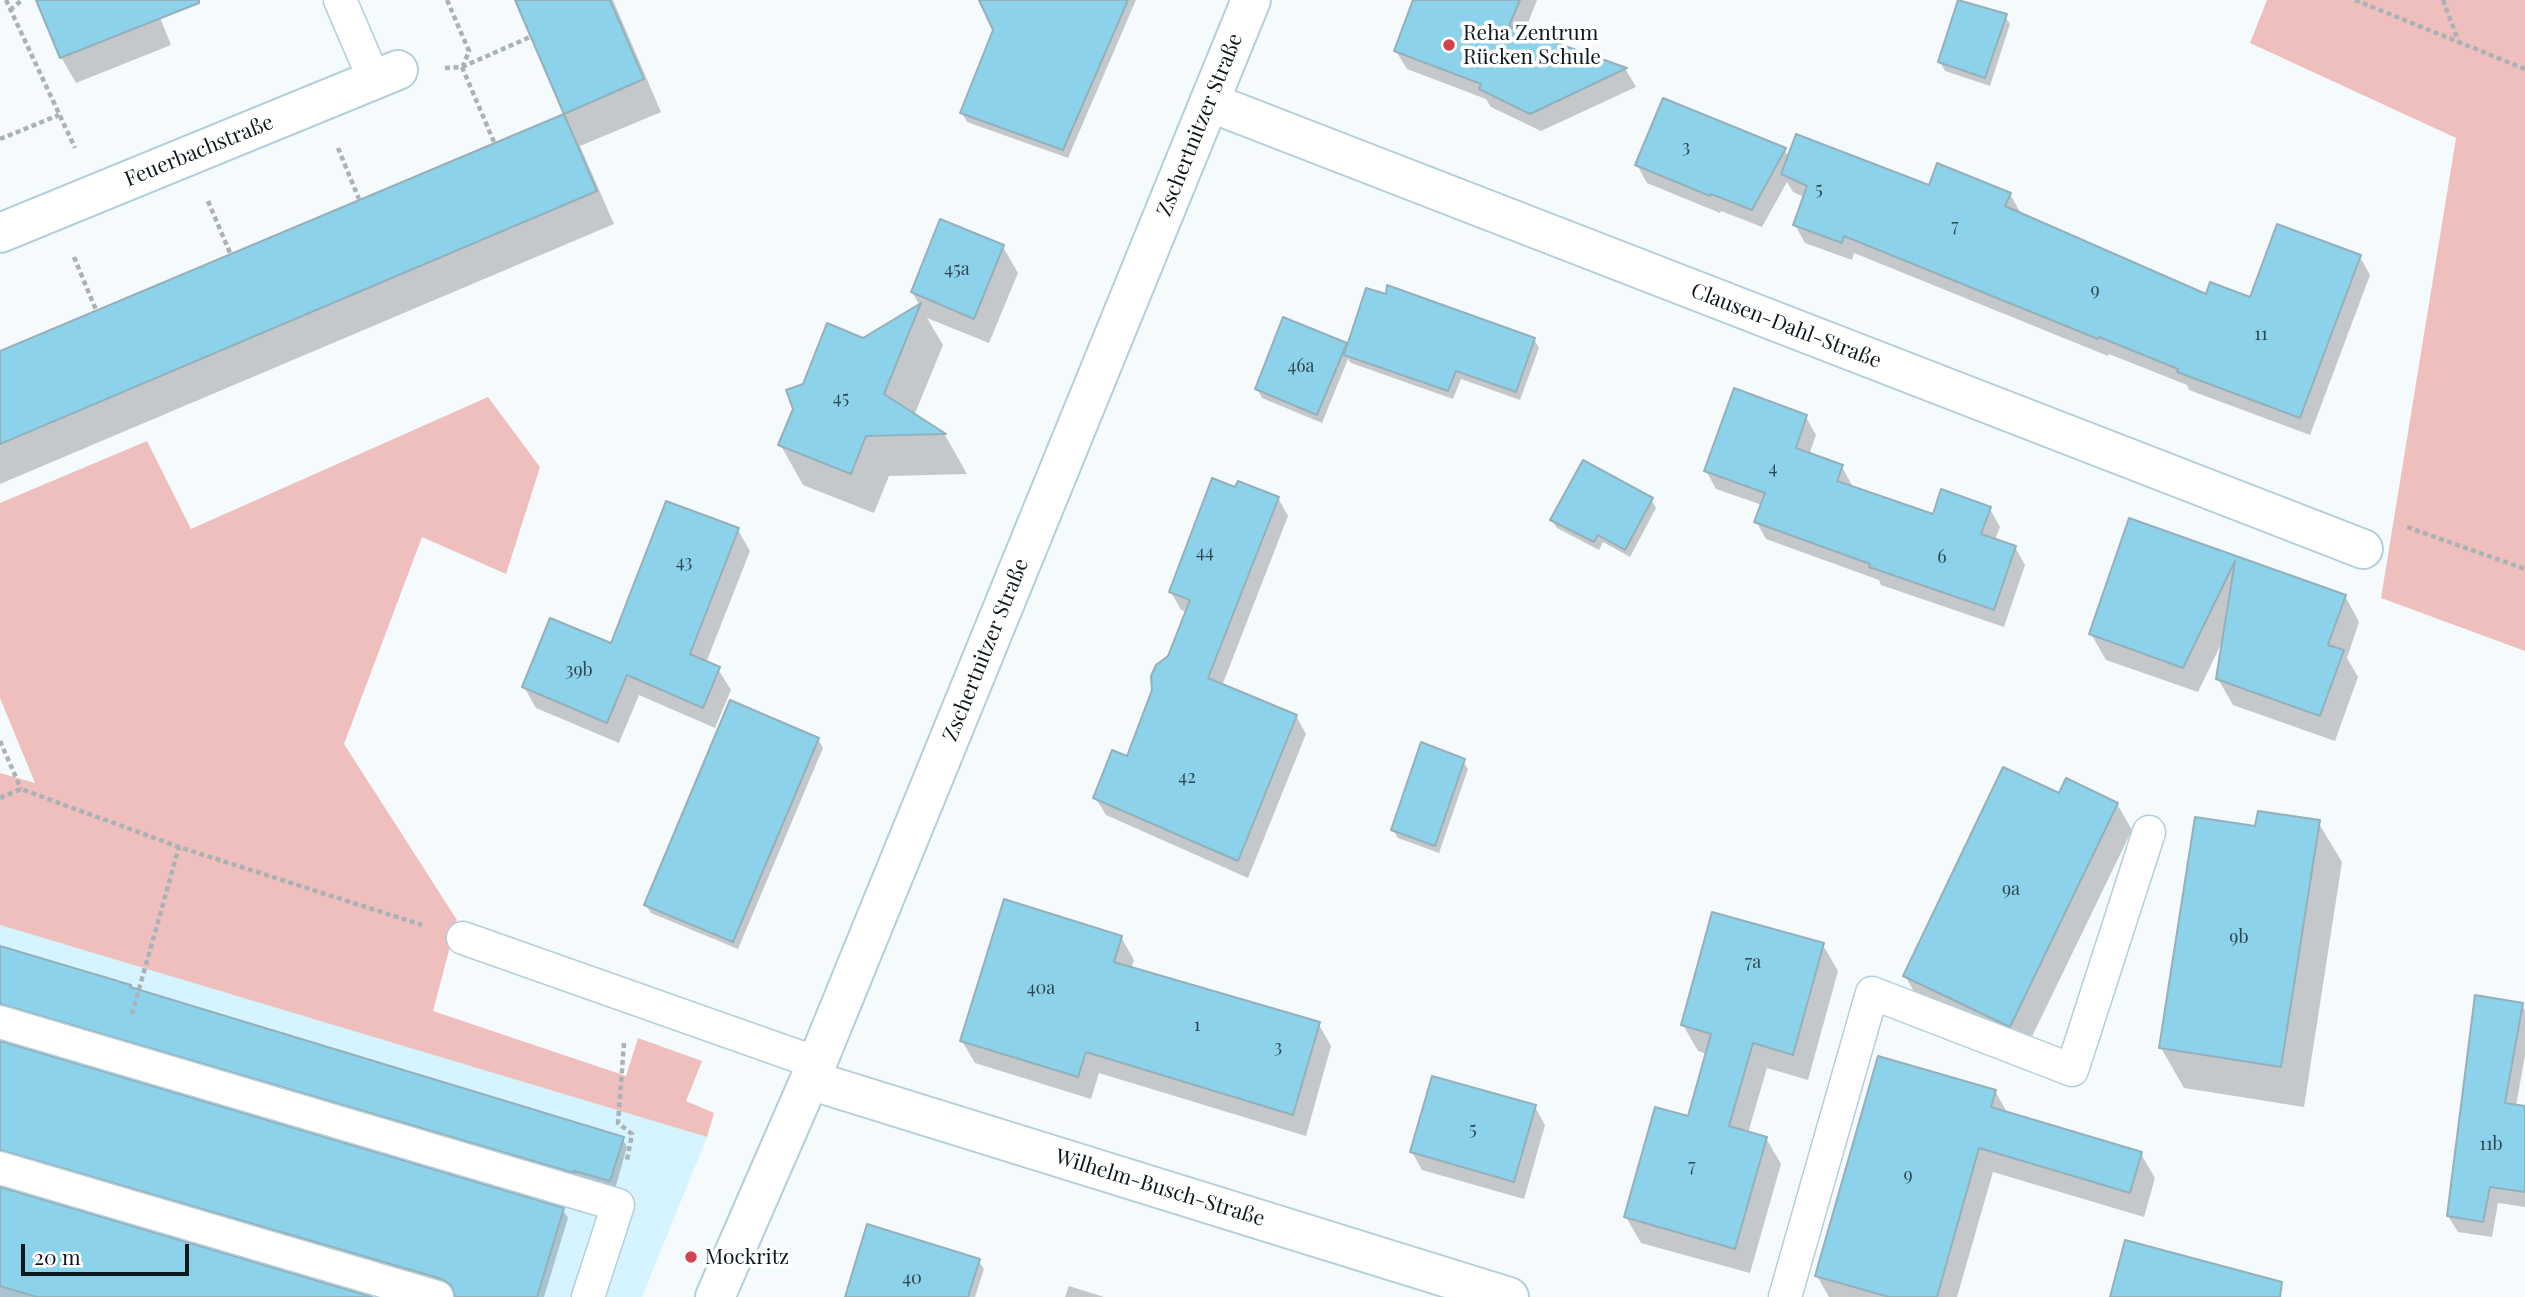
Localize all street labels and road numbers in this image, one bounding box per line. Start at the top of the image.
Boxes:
street label: Zschertnitzer Straße [1152,30,1248,220]
street label: Feuerbachstraße [121,110,277,192]
street label: Clausen-Dahl-Straße [1687,278,1885,374]
street label: Zschertnitzer Straße [938,555,1034,745]
street label: Wilhelm-Busch-Straße [1052,1144,1268,1232]

